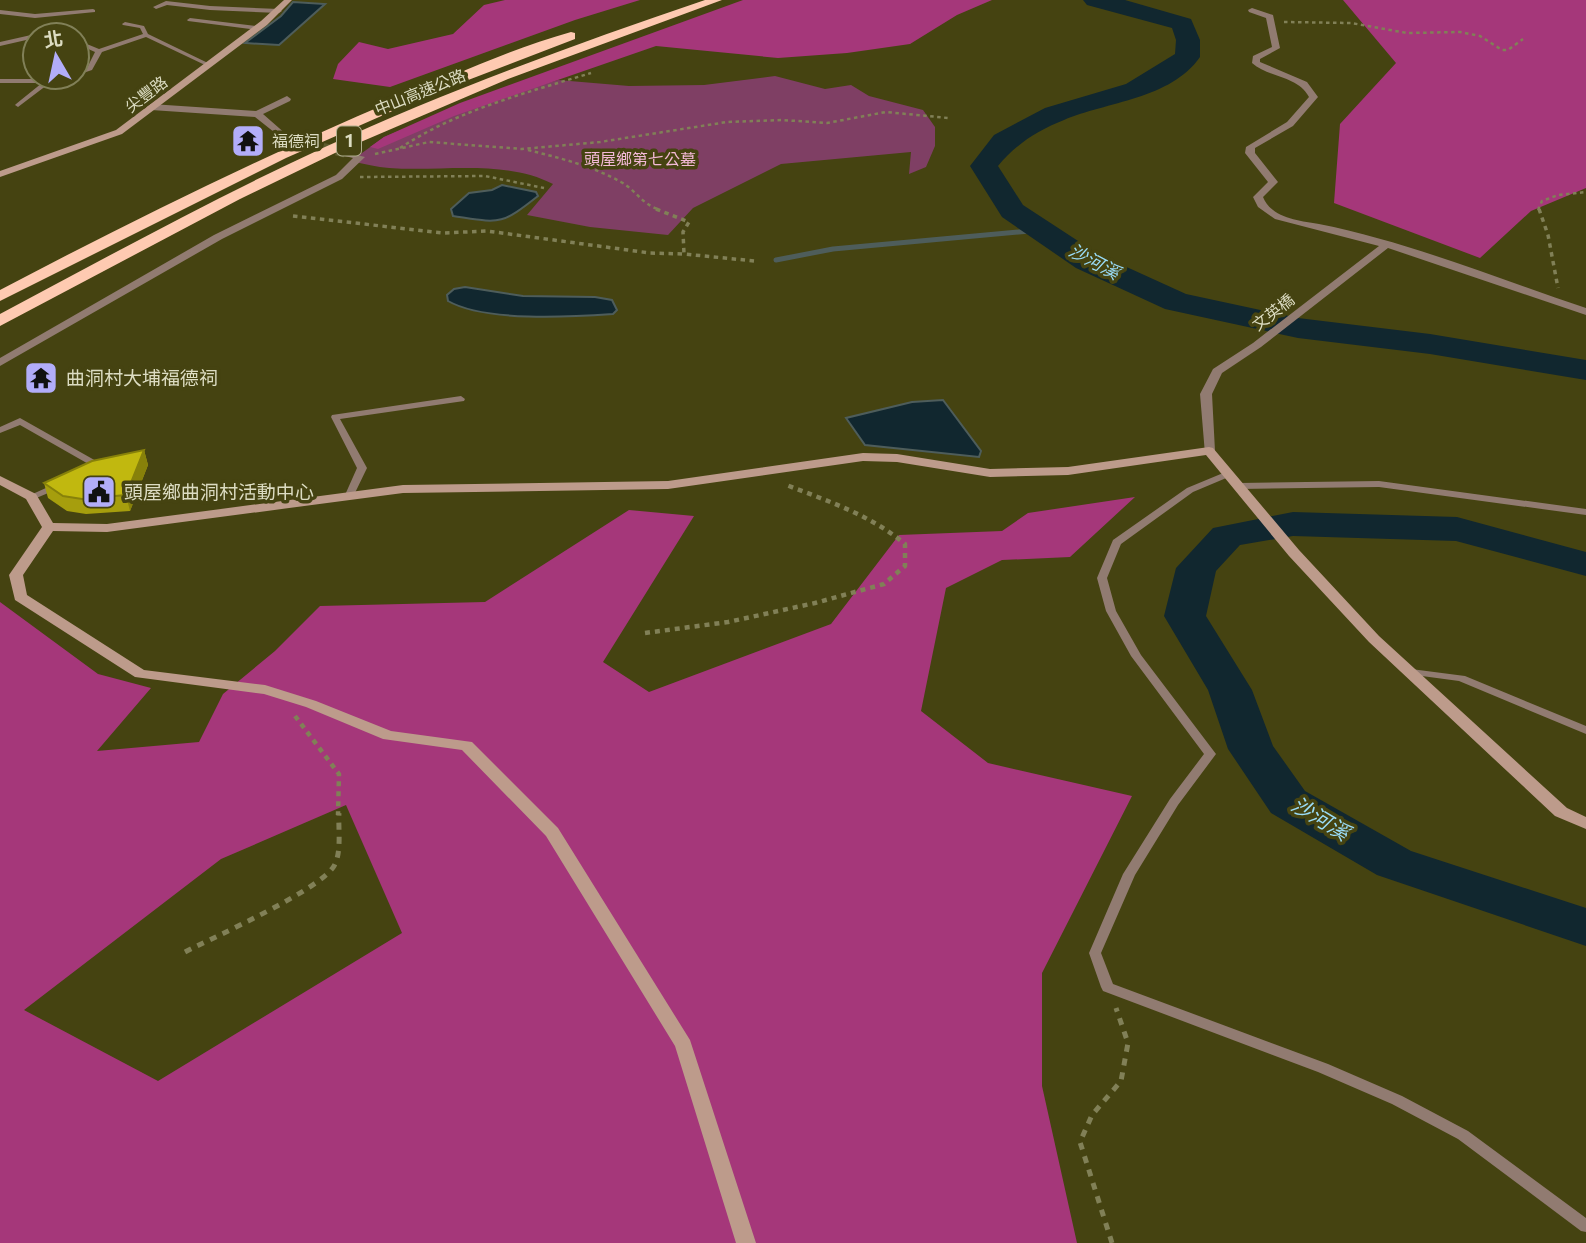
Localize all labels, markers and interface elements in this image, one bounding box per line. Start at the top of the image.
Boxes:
north arrow [21,21,91,91]
text: 北 [42,26,64,52]
street label: 中山高速公路 [372,65,468,118]
street label: 尖豐路 [121,72,171,116]
temple icon: 福德祠 [229,122,267,160]
road number: 1 [337,126,361,156]
place label: 福德祠 [272,131,320,150]
park label: 頭屋鄉第七公墓 [584,149,696,168]
water label: 沙河溪 [1065,239,1126,285]
street label: 文英橋 [1248,289,1297,334]
temple icon: 曲洞村大埔福德祠 [22,359,60,397]
place label: 曲洞村大埔福德祠 [66,366,218,389]
public building icon: 頭屋鄉曲洞村活動中心 [80,473,118,511]
place label: 頭屋鄉曲洞村活動中心 [124,480,314,503]
water label: 沙河溪 [1287,791,1357,846]

